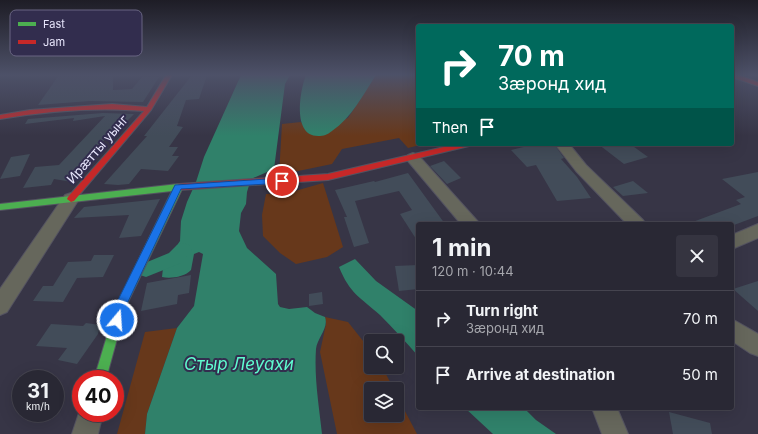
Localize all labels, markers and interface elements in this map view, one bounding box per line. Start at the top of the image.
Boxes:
legend [10,10,142,56]
text: Fast [43,17,65,31]
text: Jam [43,35,65,49]
text: 70 m [498,39,565,73]
icon: right [432,40,484,92]
text: Зæронд хид [498,73,606,94]
street label: Ирæтты уынг [63,111,131,187]
icon: arrive [476,116,498,138]
text: Then [432,118,468,137]
pin [265,164,299,198]
icon: arrive [271,170,293,192]
text: 1 min [432,233,491,262]
button: close [676,235,718,277]
text: 120 m · 10:44 [432,263,514,279]
position arrow [96,299,138,341]
text: Turn right [466,301,538,320]
icon: right [432,308,454,330]
text: 70 m [683,309,718,328]
text: Зæронд хид [466,320,544,336]
map controls [364,334,404,422]
button: search [364,334,404,374]
water label: Стыр Леуахи [184,354,294,374]
icon: arrive [432,364,454,386]
text: Arrive at destination [466,365,615,384]
text: 50 m [682,365,718,384]
speed limit sign: 40 [72,370,124,422]
text: 31 [27,379,49,403]
button: layers [364,382,404,422]
text: km/h [26,400,50,412]

